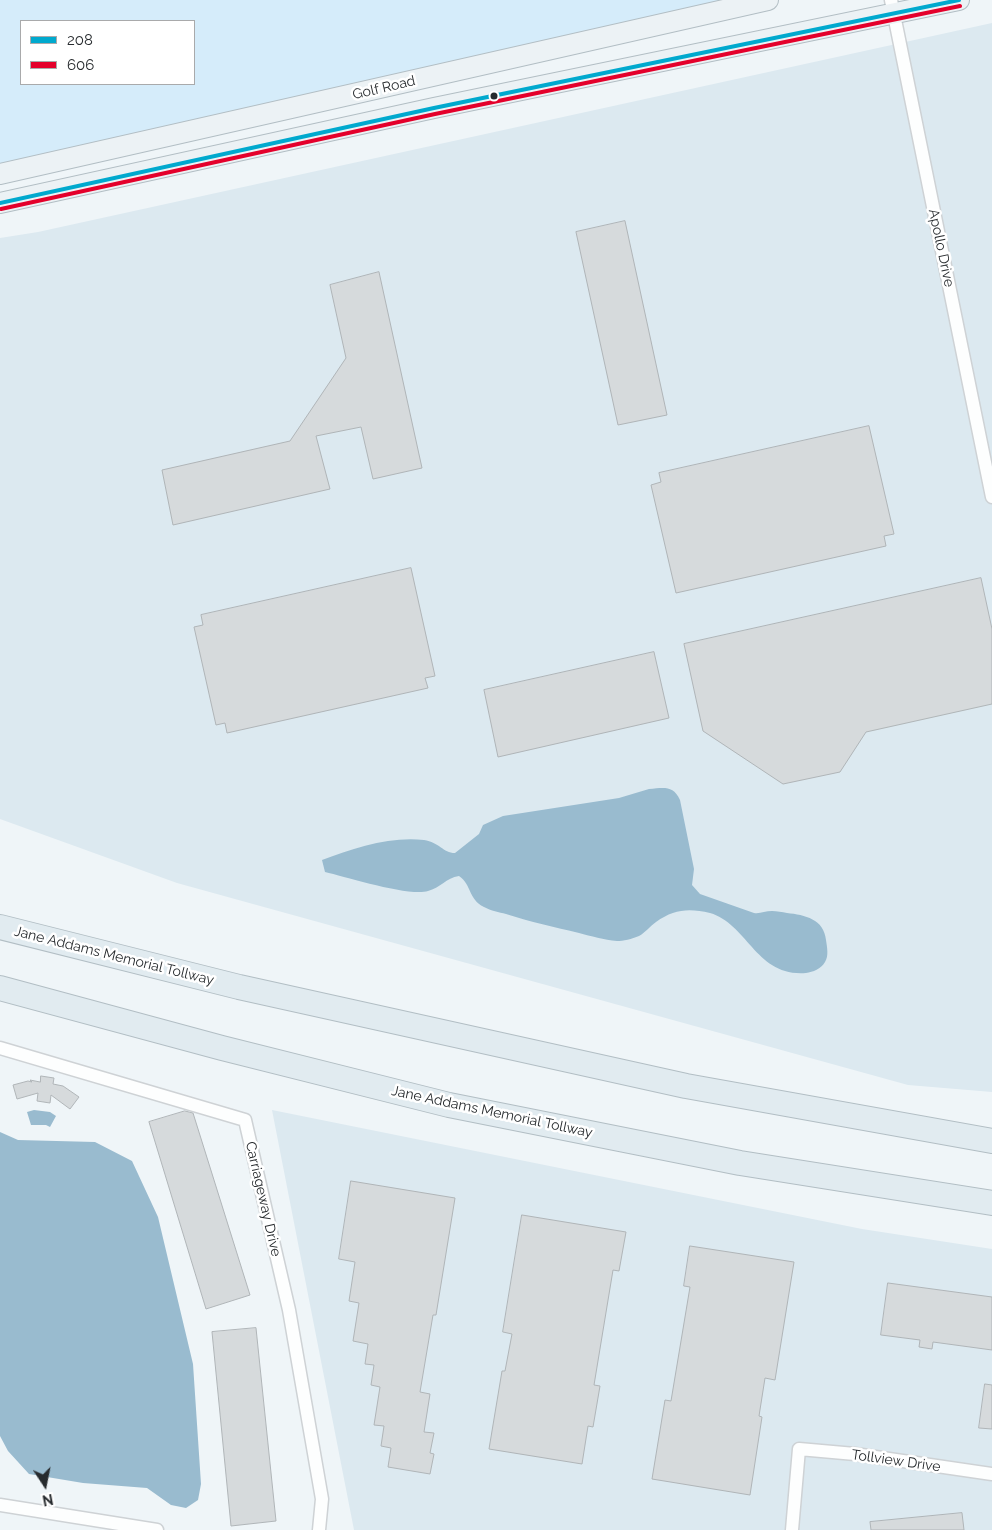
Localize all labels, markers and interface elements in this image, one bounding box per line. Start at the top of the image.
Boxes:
legend [20,20,195,85]
text: 208 [67,31,93,49]
text: 606 [67,56,94,74]
street label: Golf Road [351,73,417,103]
unlabelled marker [489,91,499,101]
street label: Apollo Drive [925,207,957,289]
street label: Jane Addams Memorial Tollway [12,923,216,989]
street label: Jane Addams Memorial Tollway [390,1082,594,1142]
street label: Carriageway Drive [242,1140,284,1258]
street label: Tollview Drive [850,1446,942,1476]
north arrow [20,1460,70,1510]
text: N [41,1491,55,1509]

